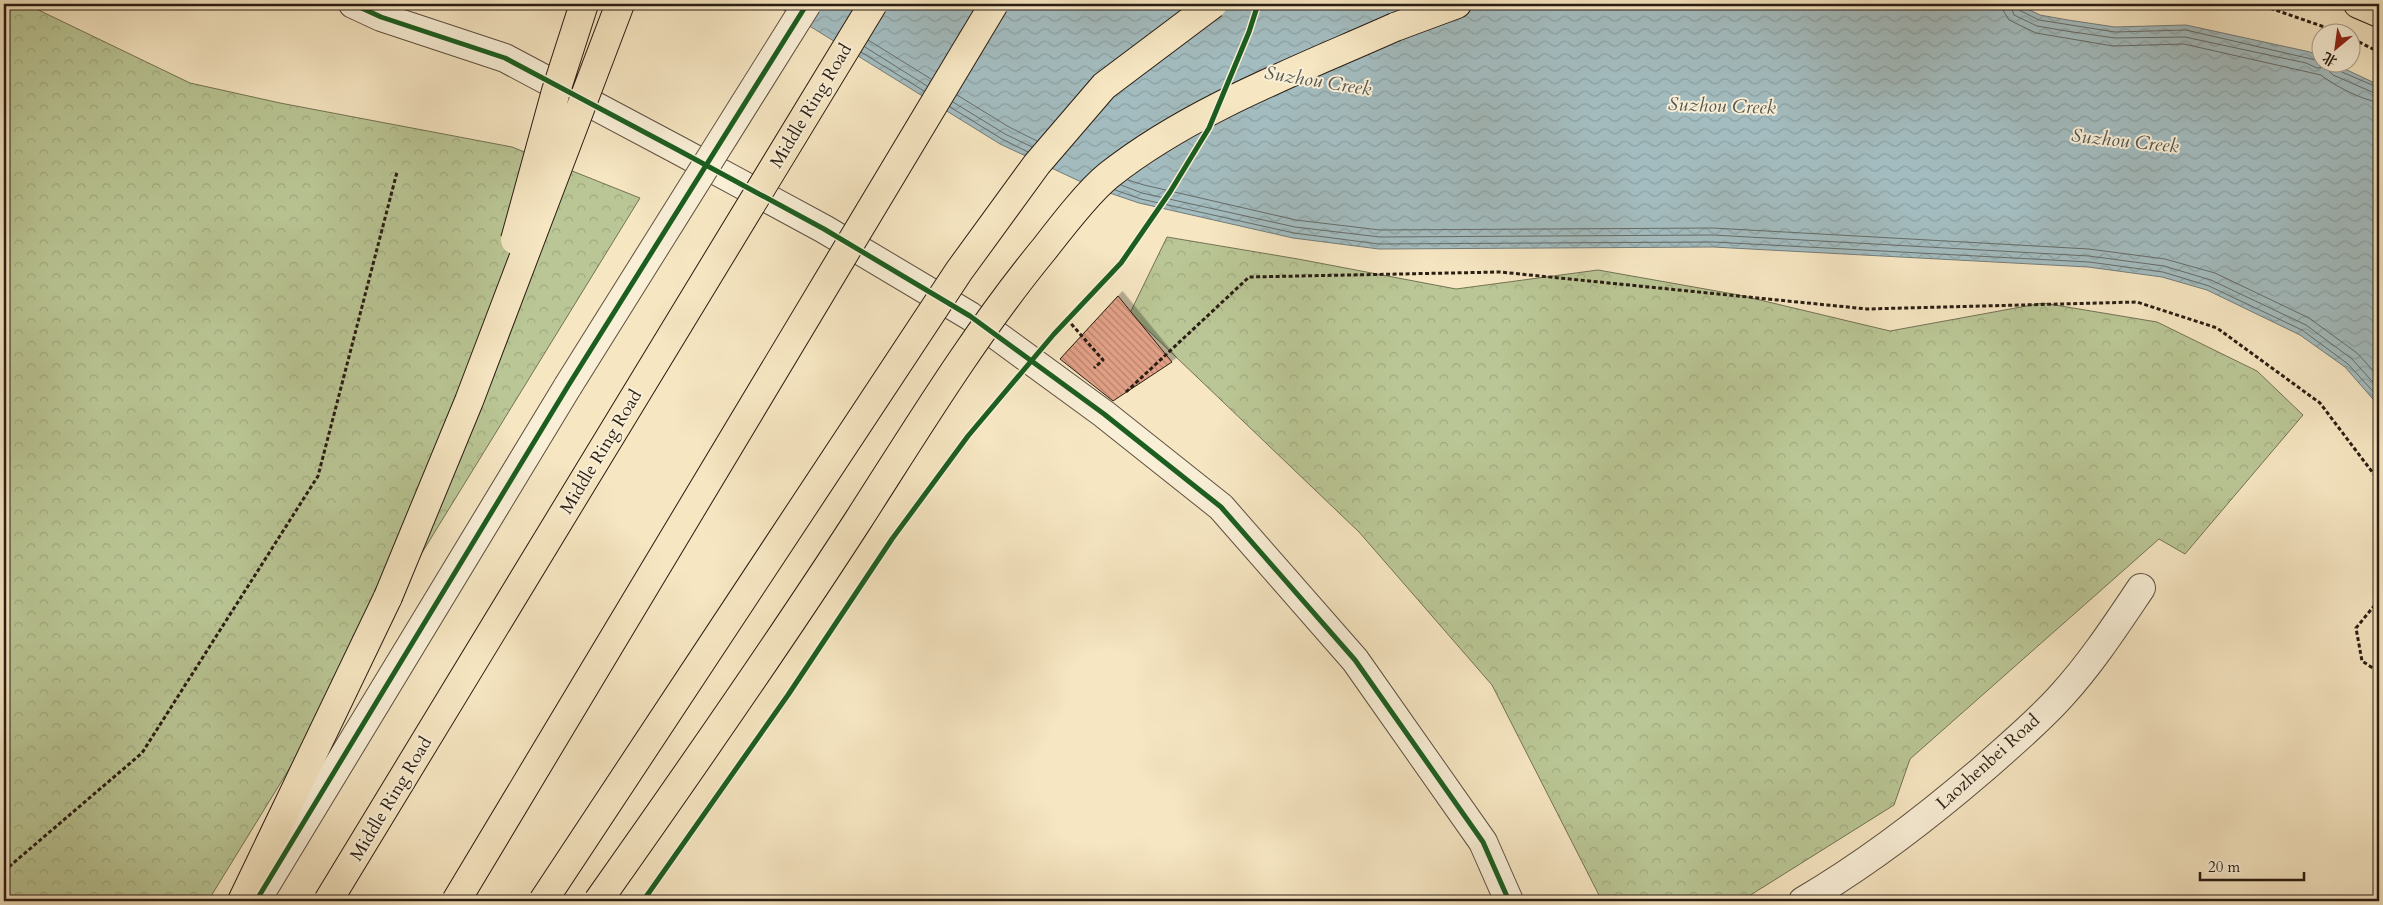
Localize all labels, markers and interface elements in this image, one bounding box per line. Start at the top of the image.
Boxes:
north arrow [2310,22,2360,72]
street label: Middle Ring Road [764,39,858,173]
text: 北 [2319,47,2341,71]
water label: Suzhou Creek [1263,60,1374,102]
water label: Suzhou Creek [1668,91,1777,121]
water label: Suzhou Creek [2070,122,2181,160]
street label: Middle Ring Road [554,385,648,519]
street label: Laozhenbei Road [1931,708,2046,815]
street label: Middle Ring Road [344,732,438,866]
scale bar [2200,850,2304,882]
text: 20 m [2208,857,2240,877]

